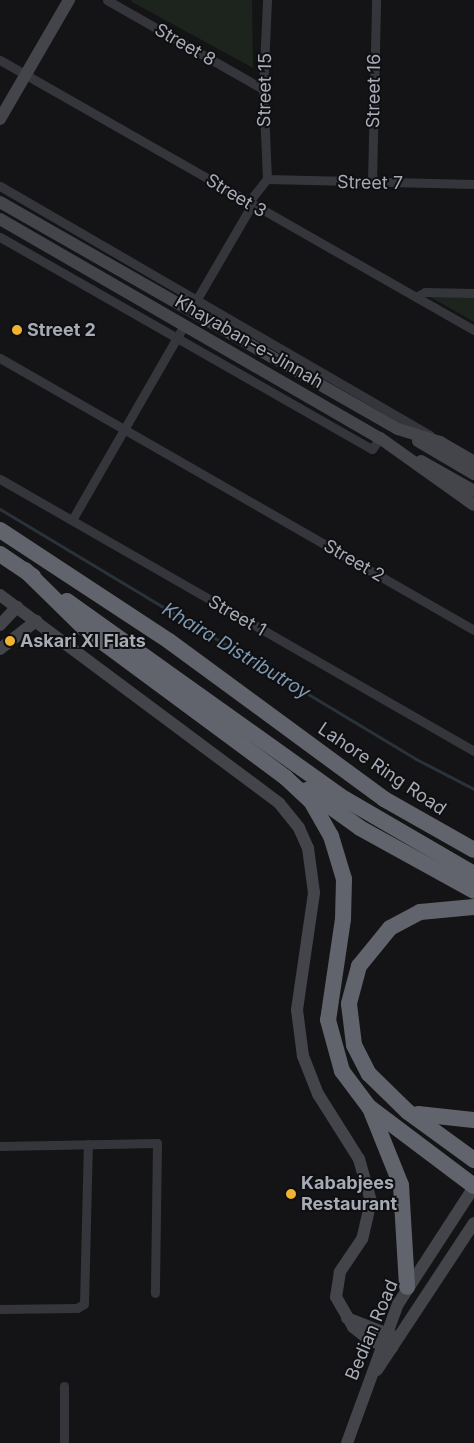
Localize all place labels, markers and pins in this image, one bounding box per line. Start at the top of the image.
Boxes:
place label: Street 2 [27,319,96,341]
marker: Street 2 [11,324,23,336]
place label: Askari XI Flats [20,630,146,652]
marker: Askari XI Flats [4,635,16,647]
place label: Kababjees Restaurant [301,1173,397,1216]
marker: Kababjees Restaurant [285,1188,297,1200]

